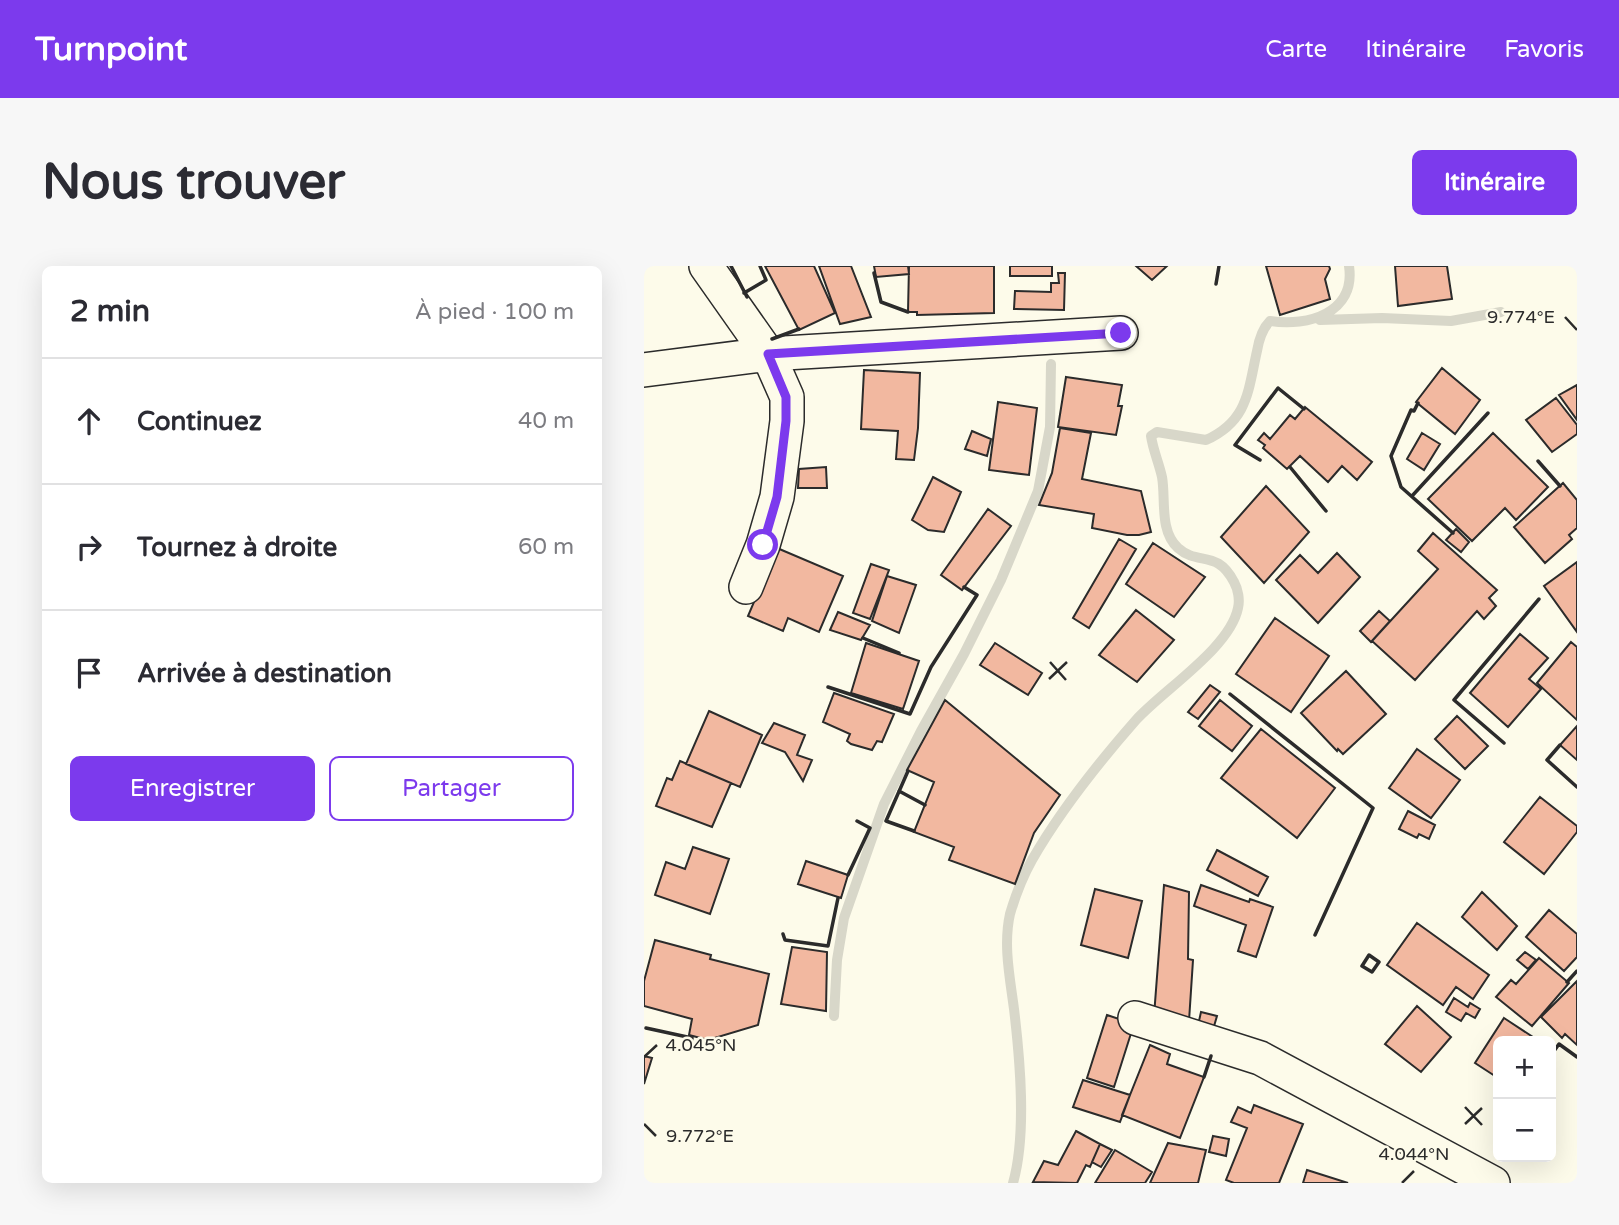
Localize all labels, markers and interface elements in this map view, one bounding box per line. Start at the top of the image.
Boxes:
text: Turnpoint [35,30,187,69]
text: Carte [1265,35,1327,64]
text: Itinéraire [1365,35,1466,64]
text: Favoris [1504,35,1584,64]
button: Itinéraire [1412,150,1577,215]
text: Nous trouver [42,153,345,212]
text: 2 min [70,293,150,330]
text: À pied · 100 m [415,298,574,326]
text: 9.774°E [1487,306,1555,328]
route end [1105,317,1136,348]
icon: ahead [70,402,108,440]
text: Continuez [137,406,262,437]
text: 40 m [518,407,574,435]
icon: right [70,528,108,566]
route start [747,529,778,560]
text: Tournez à droite [137,532,337,563]
text: 60 m [518,533,574,561]
icon: arrive [70,654,108,692]
text: Arrivée à destination [137,658,392,689]
button: Enregistrer [70,756,315,821]
button: Partager [329,756,574,821]
text: 4.045°N [666,1034,736,1056]
map controls [1493,1036,1556,1162]
button: + [1493,1036,1556,1099]
button: − [1493,1099,1556,1162]
text: 9.772°E [666,1125,734,1147]
text: 4.044°N [1378,1143,1450,1165]

